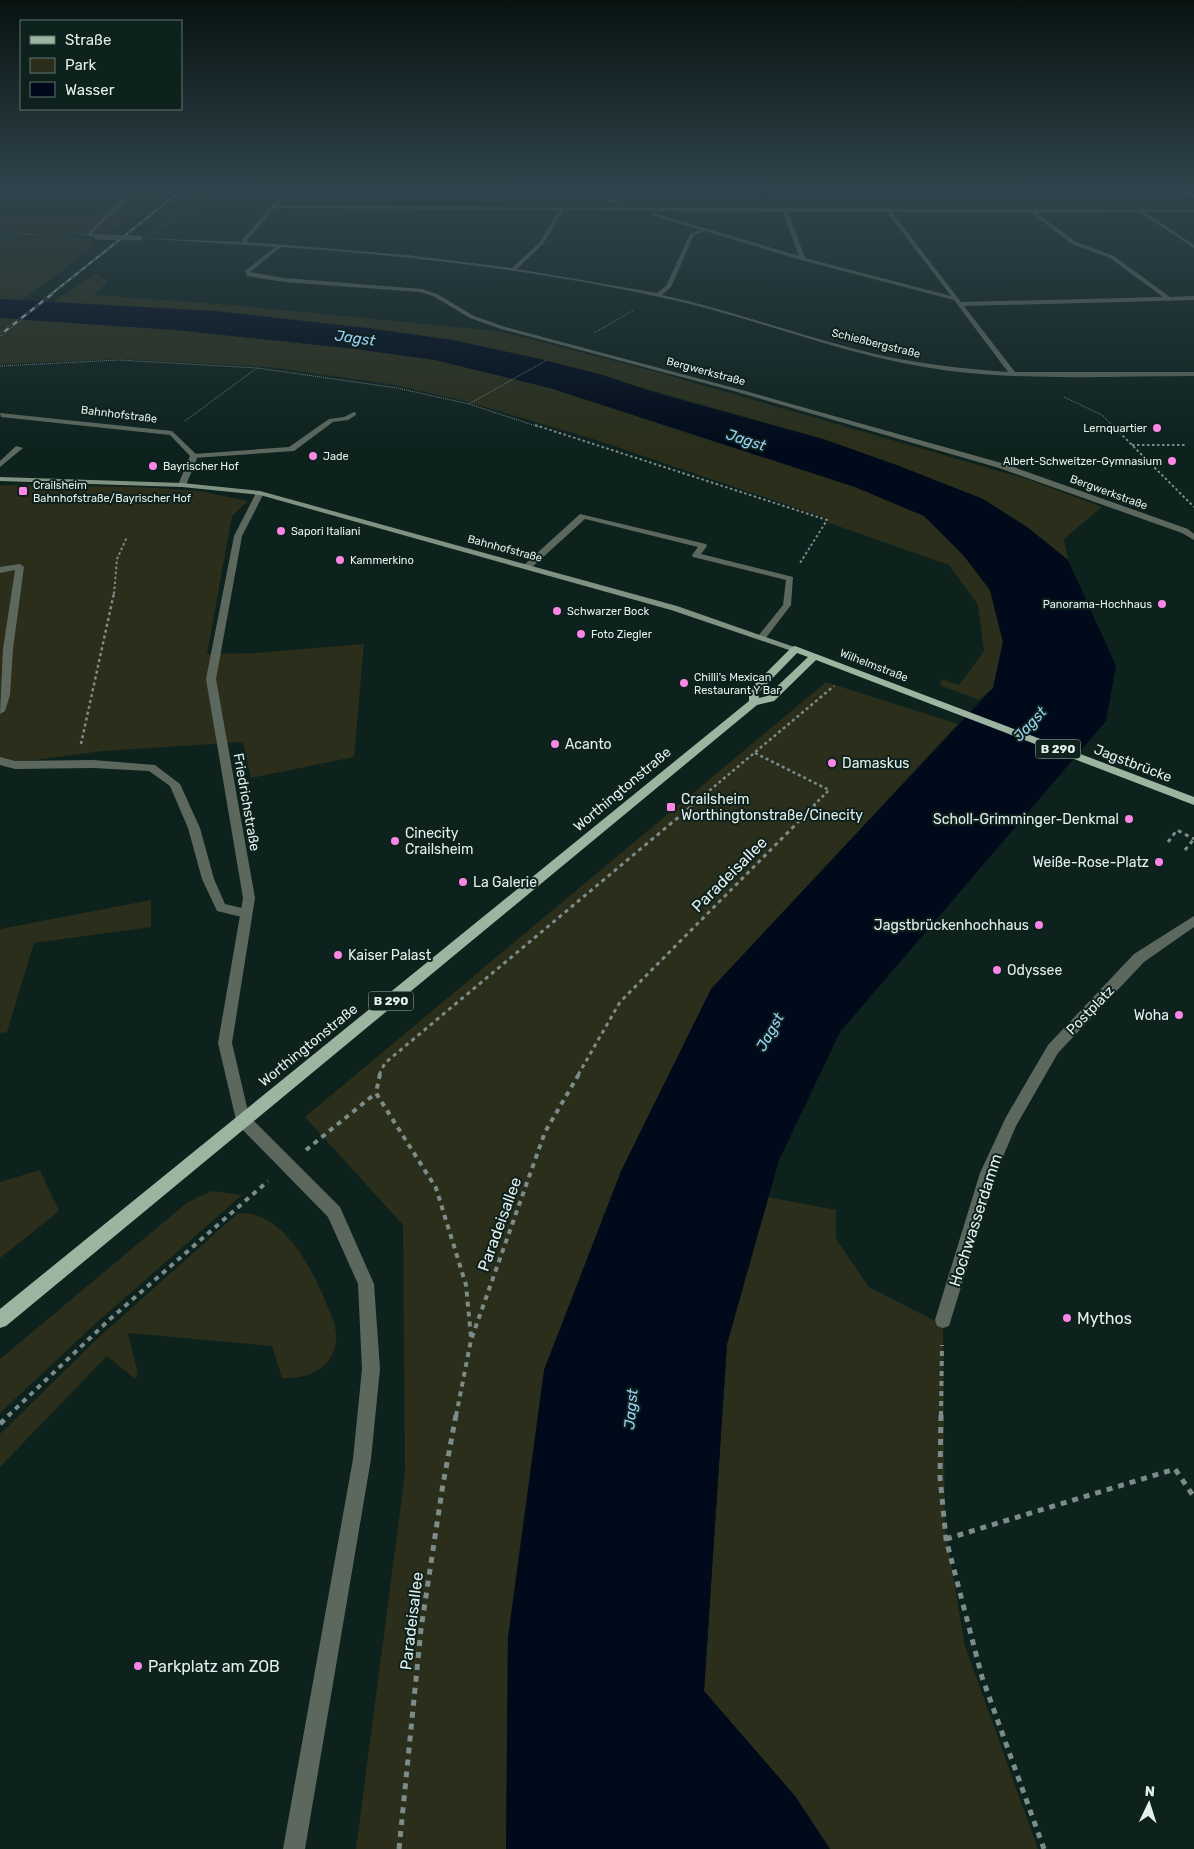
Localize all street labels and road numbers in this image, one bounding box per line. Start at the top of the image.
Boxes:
street label: Schießbergstraße [830,326,922,361]
street label: Bergwerkstraße [665,355,747,388]
street label: Bahnhofstraße [80,403,158,426]
street label: Bergwerkstraße [1068,472,1149,513]
street label: Bahnhofstraße [466,532,544,565]
street label: Wilhelmstraße [838,646,910,684]
road number: B 290 [1036,740,1080,759]
street label: Jagstbrücke [1091,741,1174,786]
street label: Worthingtonstraße [570,744,675,835]
street label: Friedrichstraße [230,752,264,853]
street label: Paradeisallee [688,833,771,916]
street label: Postplatz [1063,982,1118,1038]
road number: B 290 [368,991,414,1010]
street label: Worthingtonstraße [256,1000,361,1090]
street label: Hochwasserdamm [945,1151,1006,1289]
street label: Paradeisallee [474,1174,525,1274]
street label: Paradeisallee [396,1571,427,1671]

